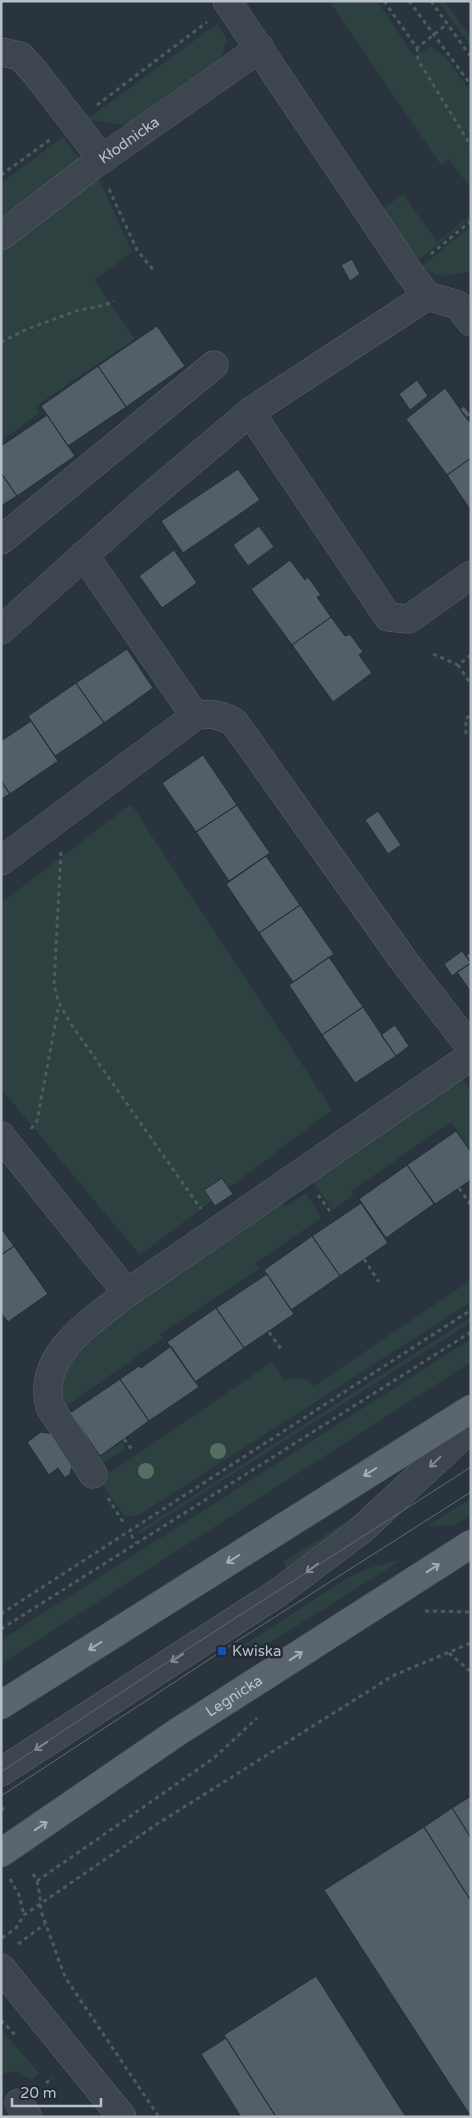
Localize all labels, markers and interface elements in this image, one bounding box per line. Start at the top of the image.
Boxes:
street label: Kłodnicka [95,113,163,167]
one-way arrow [429,1456,442,1468]
one-way arrow [364,1468,378,1478]
one-way arrow [226,1555,240,1565]
one-way arrow [306,1562,319,1573]
one-way arrow [425,1563,439,1573]
one-way arrow [89,1641,103,1651]
place label: Kwiska [232,1642,281,1660]
marker: Kwiska [216,1645,228,1657]
one-way arrow [288,1651,302,1661]
one-way arrow [170,1653,184,1663]
street label: Legnicka [202,1671,266,1721]
one-way arrow [34,1741,48,1751]
one-way arrow [34,1821,48,1831]
scale bar [12,2076,101,2108]
text: 20 m [20,2084,57,2102]

